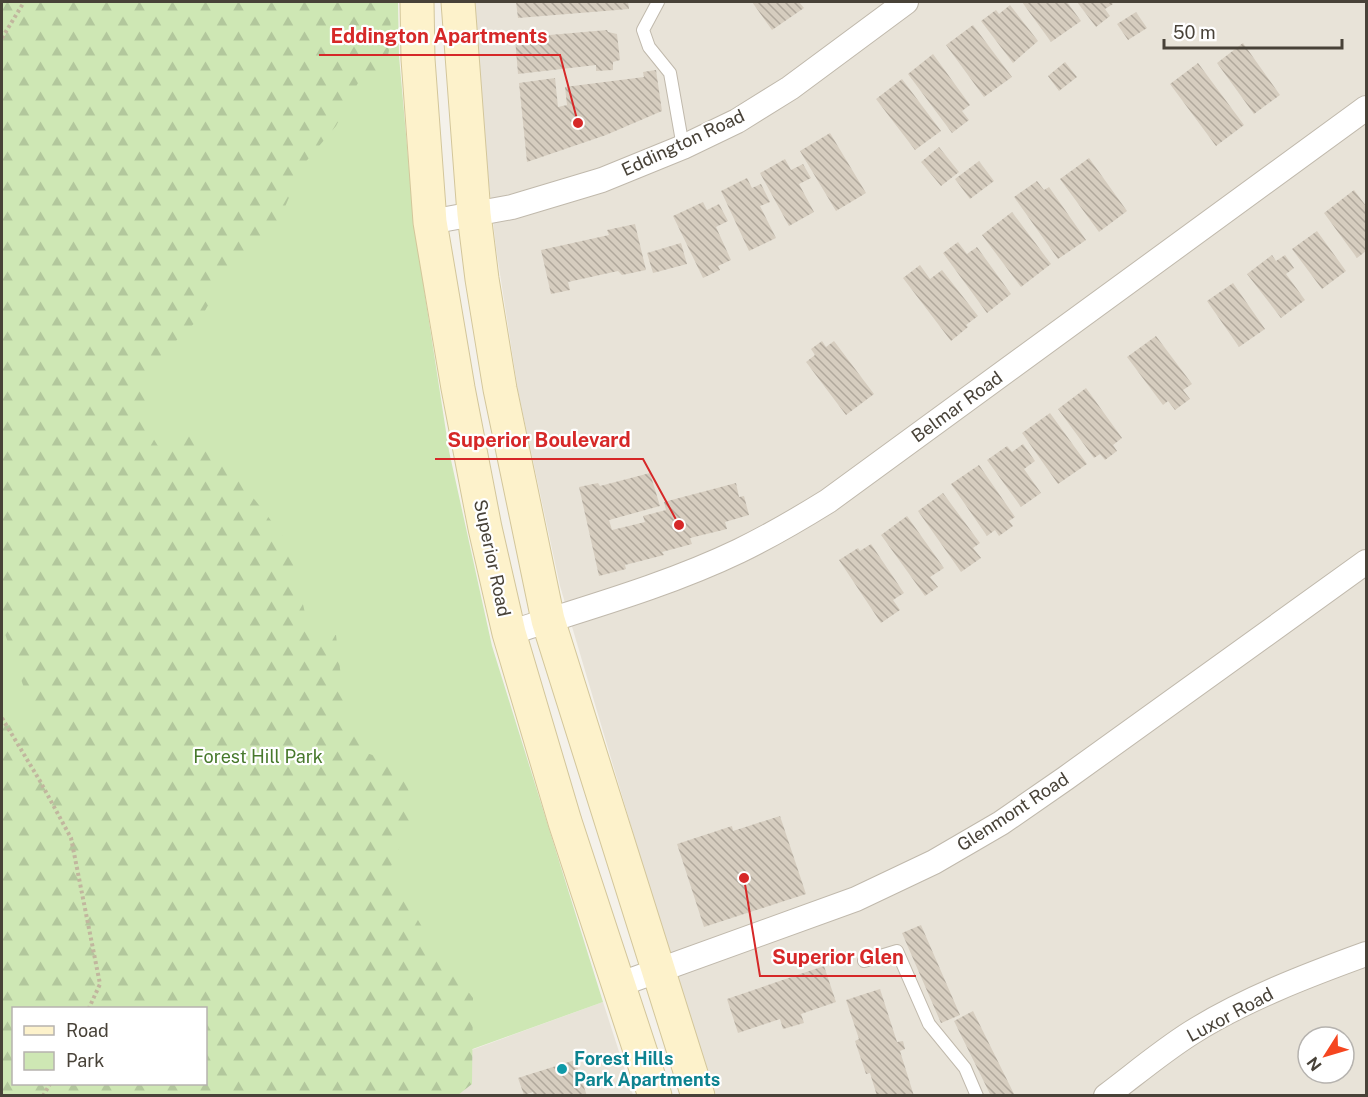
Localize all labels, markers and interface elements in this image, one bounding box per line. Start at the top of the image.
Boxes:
scale bar [1164,12,1342,50]
callout: Eddington Apartments [319,17,560,55]
text: 50 m [1173,22,1216,43]
text: Eddington Apartments [330,24,548,48]
street label: Eddington Road [618,105,748,180]
street label: Belmar Road [907,367,1006,447]
callout: Superior Boulevard [435,421,643,459]
text: Superior Boulevard [447,428,631,452]
street label: Superior Road [470,497,515,618]
park label: Forest Hill Park [193,746,323,767]
street label: Glenmont Road [953,768,1072,855]
callout: Superior Glen [760,938,916,976]
text: Superior Glen [772,945,904,969]
street label: Luxor Road [1183,983,1277,1046]
legend [12,1007,207,1085]
text: Road [66,1020,109,1041]
north arrow [1296,1025,1356,1085]
place label: Forest Hills Park Apartments [574,1048,720,1090]
text: Park [66,1050,104,1071]
text: N [1303,1053,1326,1074]
marker: Forest Hills Park Apartments [555,1062,569,1076]

